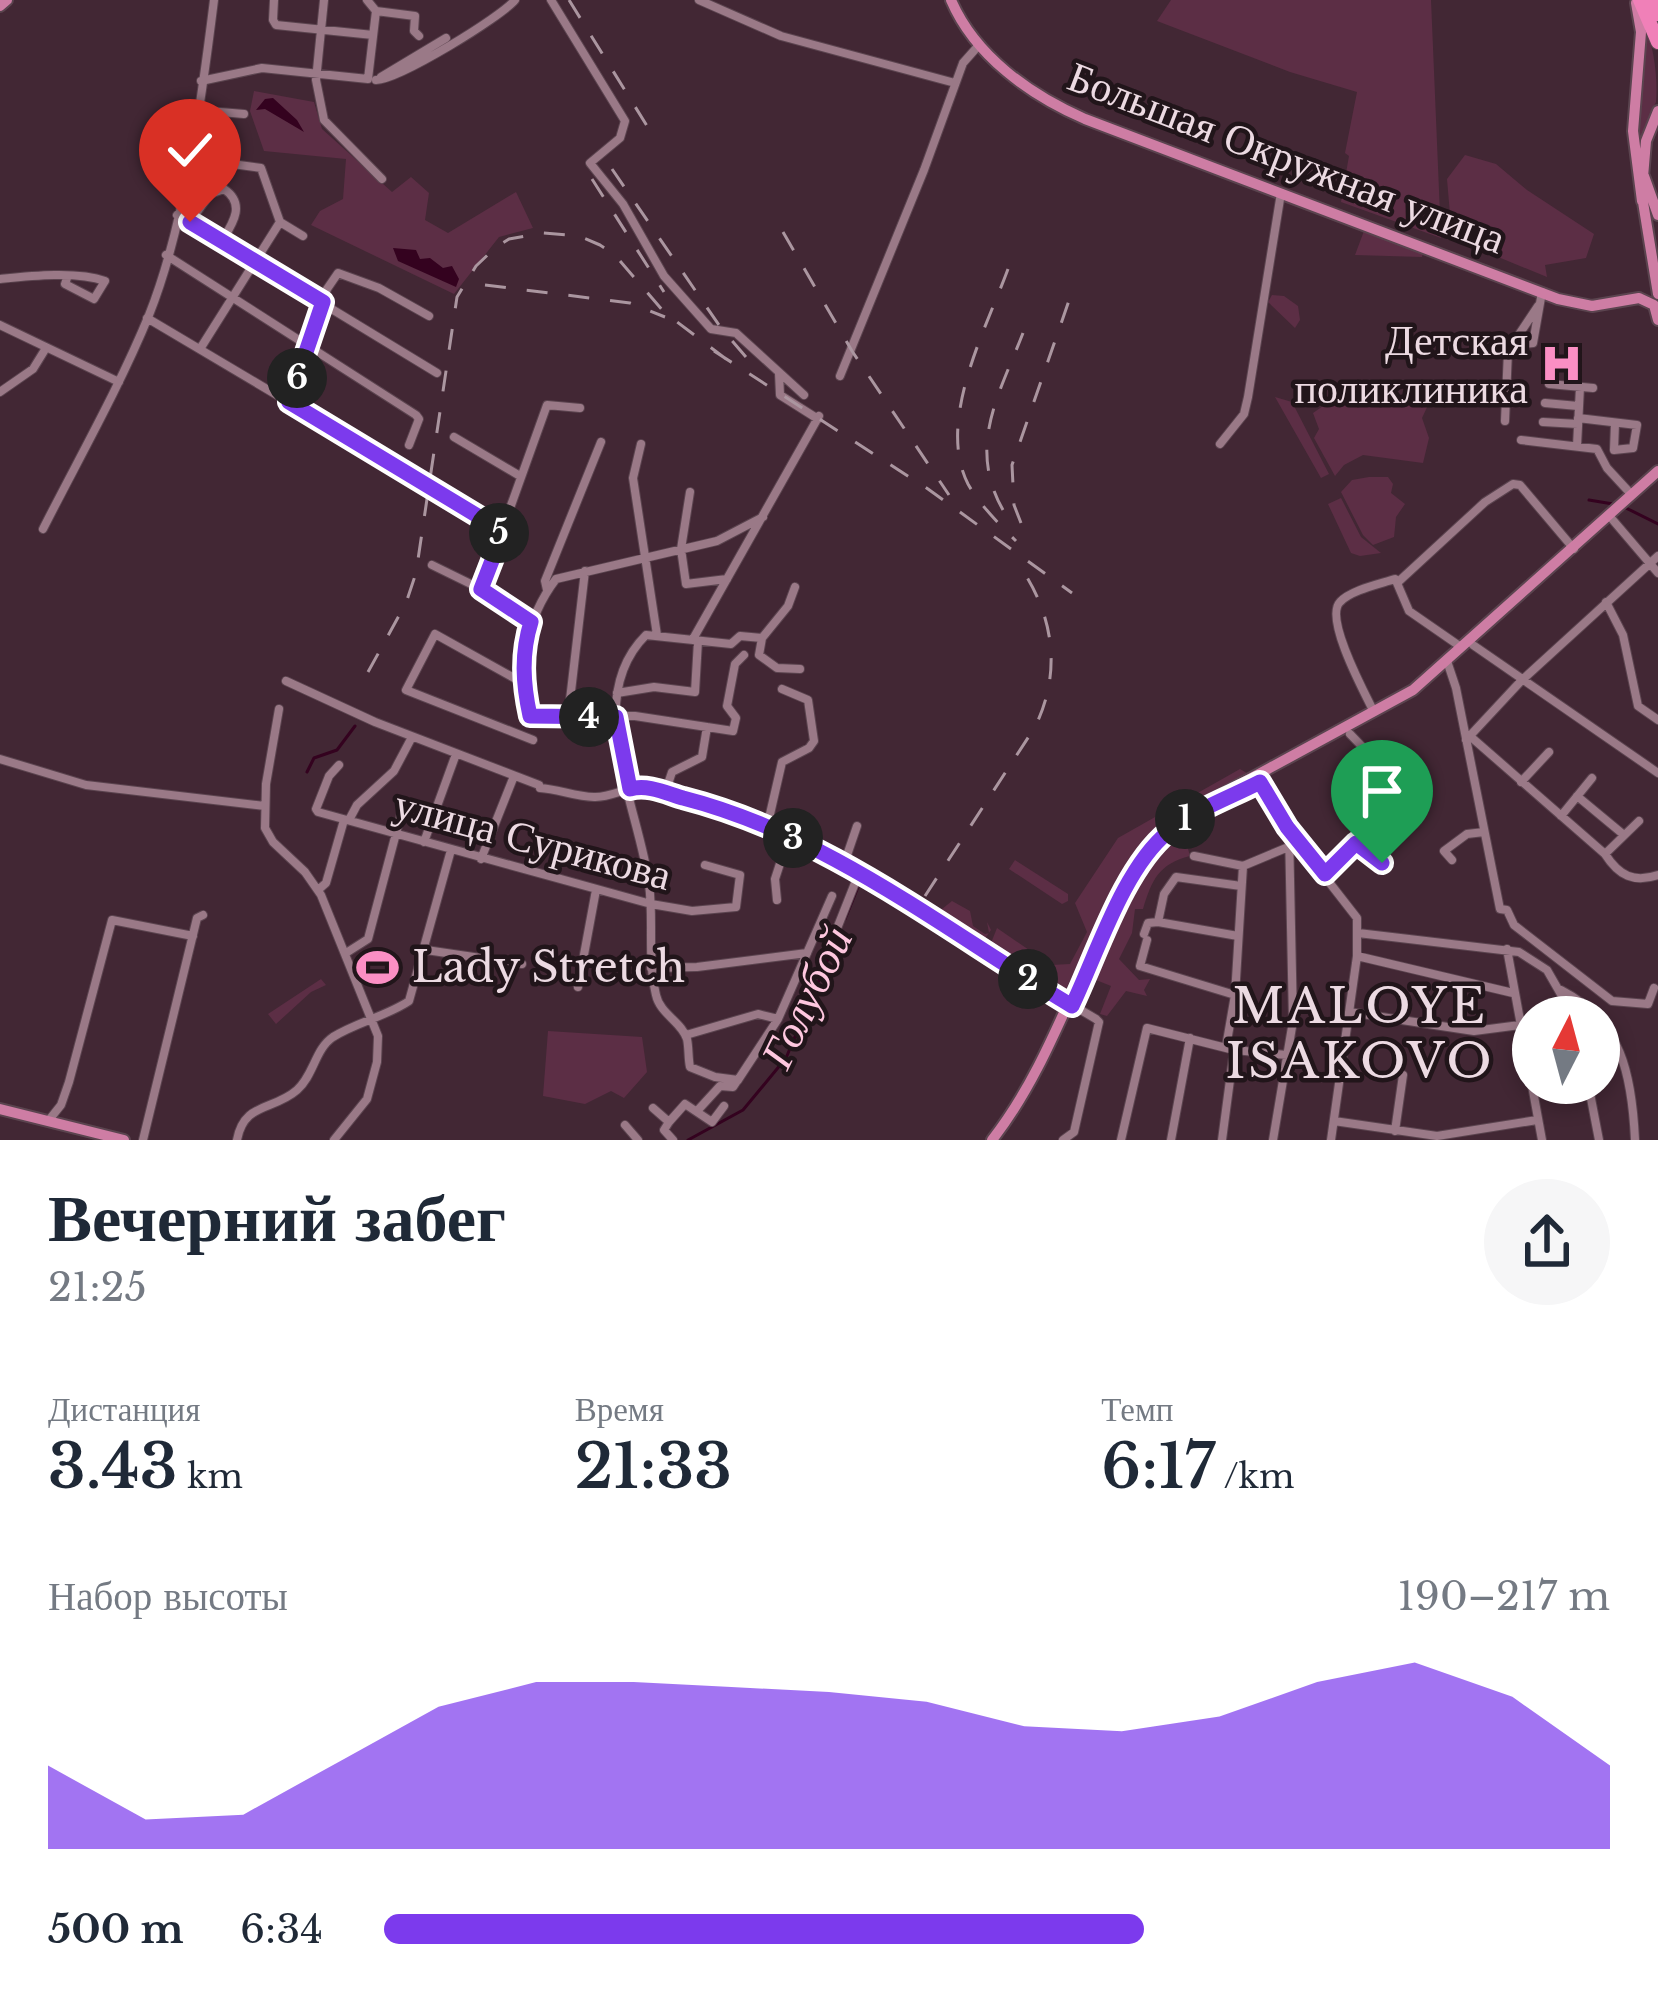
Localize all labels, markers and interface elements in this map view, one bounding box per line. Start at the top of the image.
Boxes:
street label: Большая Окружная улица [1061,50,1513,265]
pin [139,99,241,222]
icon: check [157,117,223,183]
place label: Детская поликлиника [1294,314,1528,414]
hospital icon: Детская поликлиника [1539,341,1585,387]
pin: 6 [267,348,327,408]
text: 6 [286,357,308,398]
pin: 5 [469,503,529,563]
text: 5 [489,512,509,553]
pin: 4 [559,687,619,747]
text: 4 [578,696,600,737]
pin [1331,740,1433,863]
icon: arrive [1349,758,1415,824]
street label: улица Сурикова [389,777,677,901]
pin: 1 [1155,789,1215,849]
text: 1 [1178,798,1192,839]
pin: 3 [763,808,823,868]
text: 3 [782,817,804,858]
water label: Голубой [747,917,864,1078]
place label: Lady Stretch [412,941,685,993]
sports icon: Lady Stretch [355,944,401,990]
pin: 2 [998,949,1058,1009]
text: 2 [1017,958,1039,999]
district label: MALOYE ISAKOVO [1225,976,1495,1091]
north arrow [1512,996,1620,1104]
map controls [1512,996,1620,1104]
text: Вечерний забег [48,1177,506,1259]
button: share [1484,1179,1610,1305]
text: 21:25 [48,1263,147,1312]
text: Дистанция [48,1389,200,1430]
text: Время [575,1389,664,1430]
text: Темп [1101,1389,1173,1430]
text: 3.43 [48,1430,178,1504]
text: 21:33 [575,1430,732,1504]
text: 6:17 [1101,1430,1215,1504]
text: km [178,1456,243,1497]
text: /km [1215,1456,1294,1497]
text: Набор высоты [48,1572,288,1621]
text: 190–217 m [1397,1572,1610,1621]
text: 500 m [48,1905,184,1954]
text: 6:34 [240,1905,323,1954]

